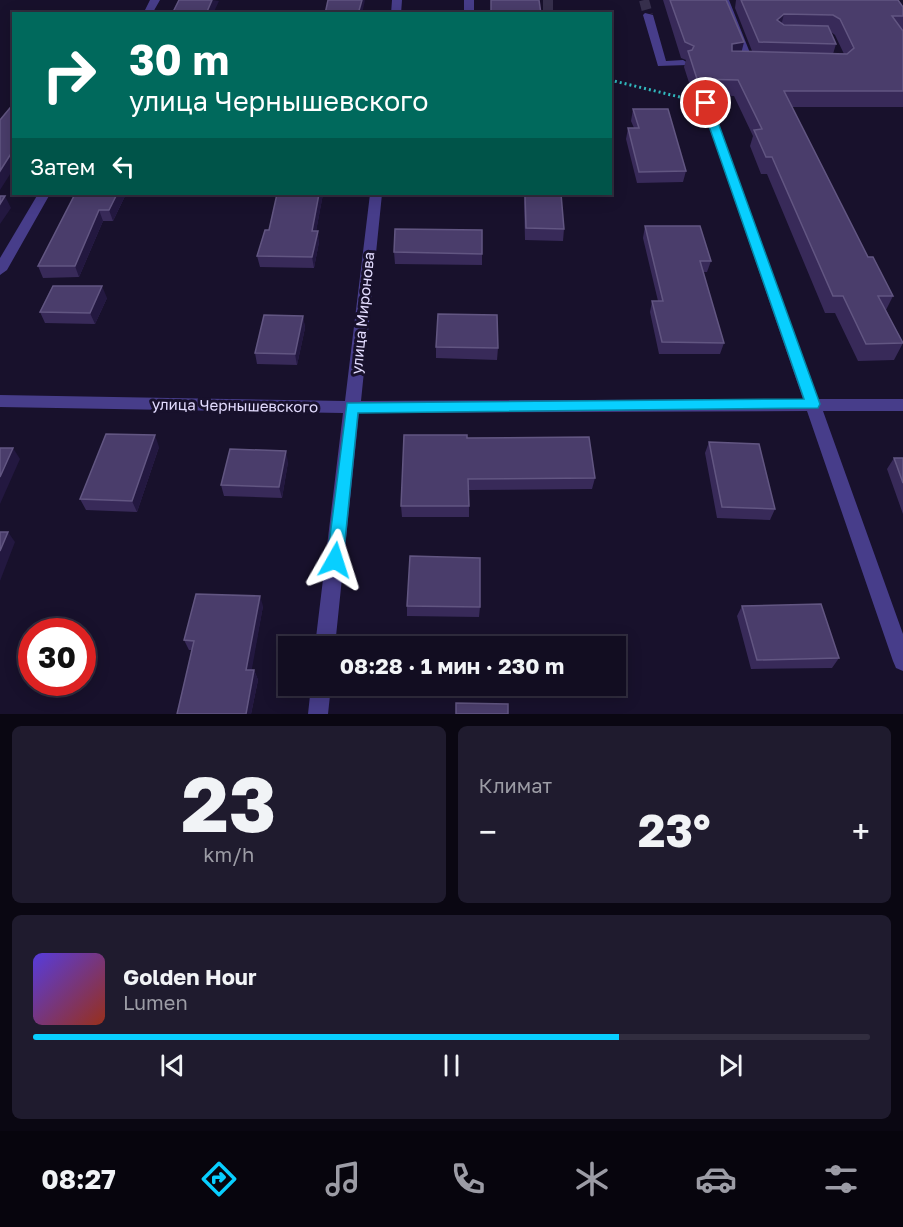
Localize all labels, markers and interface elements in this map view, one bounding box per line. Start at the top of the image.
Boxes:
text: 30 m [129,34,229,84]
icon: right [30,36,108,114]
pin [680,77,731,128]
text: улица Чернышевского [129,85,428,117]
icon: arrive [689,86,722,119]
icon: left [107,150,140,183]
text: Затем [30,153,95,180]
street label: улица Миронова [347,251,377,375]
street label: улица Чернышевского [152,395,318,415]
position arrow [303,528,367,592]
speed limit sign: 30 [18,618,96,696]
text: 08:28 · 1 мин · 230 m [340,652,564,679]
text: 23 [181,756,276,849]
text: Климат [479,773,552,797]
text: 23° [638,803,710,857]
text: − [479,812,497,851]
text: + [852,812,870,851]
text: km/h [203,842,254,866]
text: Golden Hour [123,963,257,990]
text: Lumen [123,990,188,1014]
icon: previous [156,1049,189,1082]
icon: pause [435,1049,468,1082]
icon: next [714,1049,747,1082]
icon: directions [198,1158,240,1200]
icon: music [322,1158,364,1200]
icon: phone [447,1158,489,1200]
icon: climate [571,1158,613,1200]
icon: car [695,1158,737,1200]
icon: filters [820,1158,862,1200]
text: 08:27 [41,1163,116,1195]

